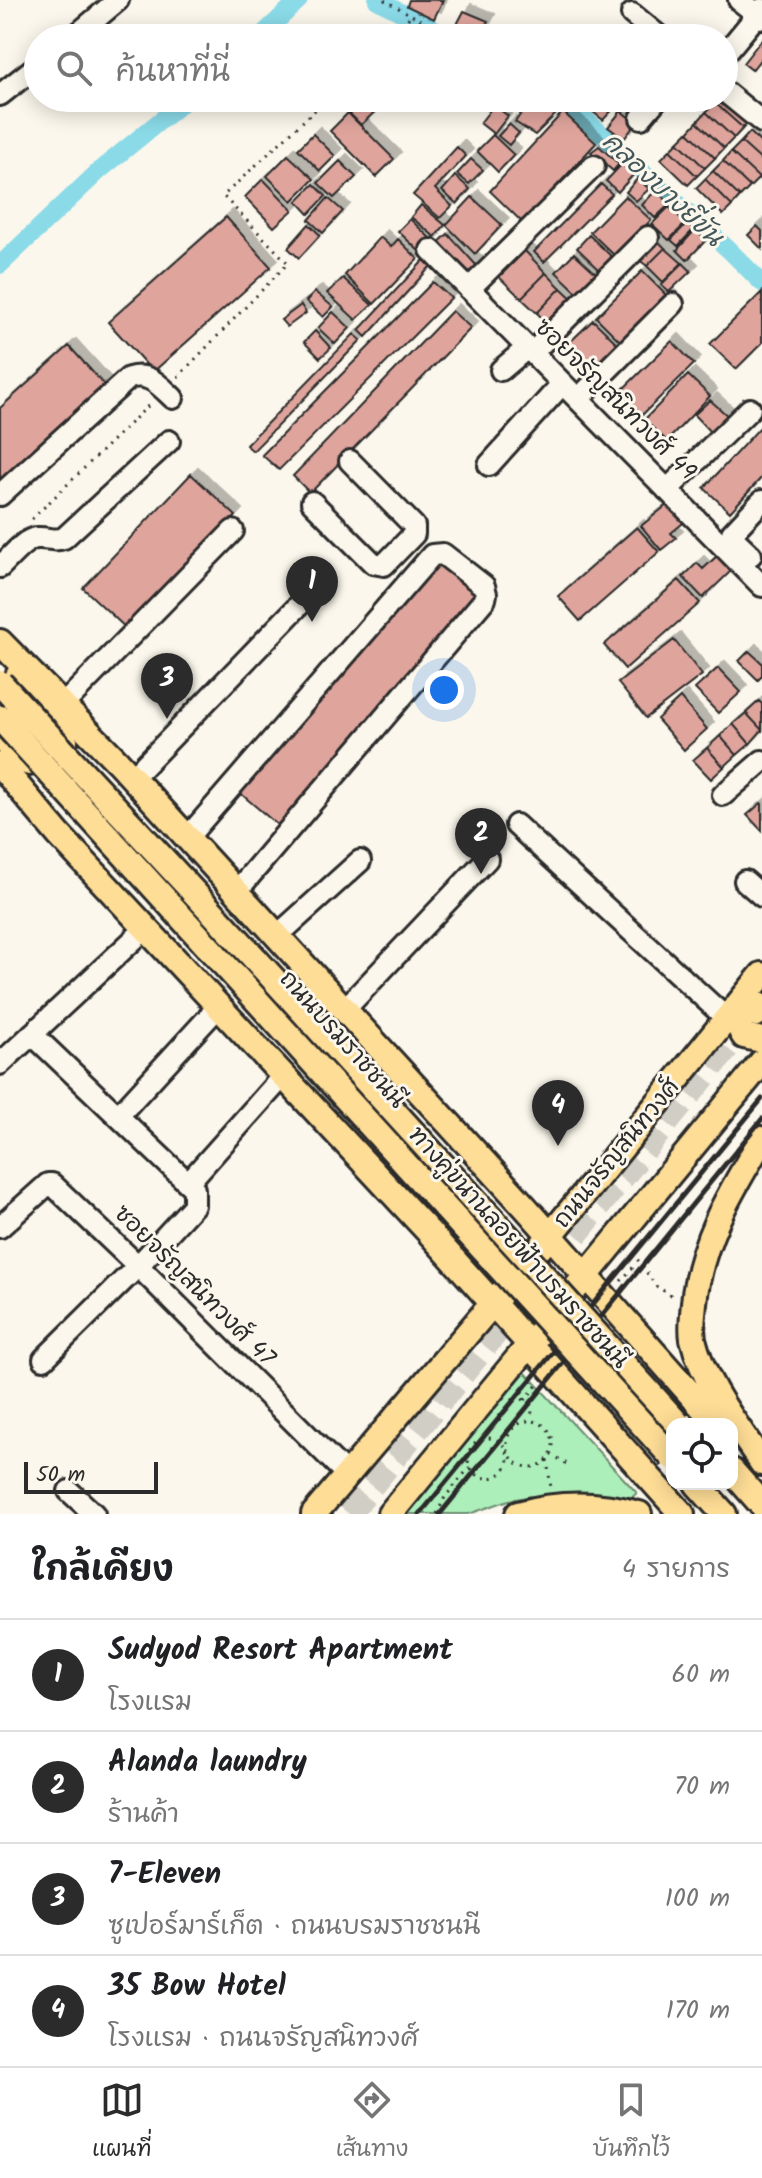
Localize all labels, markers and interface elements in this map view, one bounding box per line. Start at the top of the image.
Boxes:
search box [24,24,738,112]
icon: search [52,46,96,90]
text: ค้นหาที่นี่ [116,49,230,97]
water label: คลองบางยี่ขัน [592,119,737,259]
street label: ซอยจรัญสนิทวงศ์ 49 [525,310,706,491]
pin: 1 [286,556,338,622]
pin: 3 [141,653,193,719]
your location [424,670,464,710]
pin: 2 [455,808,507,874]
street label: ถนนบรมราชชนนี [269,962,415,1118]
street label: ถนนจรัญสนิทวงศ์ [544,1069,691,1238]
pin: 4 [532,1080,584,1146]
street label: ทางคู่ขนานลอยฟ้าบรมราชชนนี [398,1118,638,1378]
street label: ซอยจรัญสนิทวงศ์ 47 [104,1196,285,1377]
map controls [666,1418,738,1490]
button: locate [666,1418,738,1490]
scale bar [24,1458,158,1494]
text: 50 m [36,1458,85,1493]
text: ใกล้เคียง [32,1544,174,1598]
text: 4 รายการ [622,1549,730,1591]
text: Sudyod Resort Apartment [108,1627,453,1675]
text: 1 [54,1654,62,1696]
text: 60 m [671,1654,730,1696]
text: โรงแรม [108,1682,192,1724]
text: Alanda laundry [108,1739,307,1787]
text: 2 [50,1766,66,1808]
text: 70 m [674,1766,730,1808]
text: ร้านค้า [108,1794,179,1836]
text: 7-Eleven [108,1851,221,1899]
text: 3 [51,1878,65,1920]
text: 100 m [665,1878,730,1920]
text: ซูเปอร์มาร์เก็ต · ถนนบรมราชชนนี [108,1906,480,1948]
text: 35 Bow Hotel [108,1963,286,2011]
text: 4 [51,1990,65,2032]
text: 170 m [666,1990,730,2032]
text: โรงแรม · ถนนจรัญสนิทวงศ์ [108,2018,418,2060]
tab: แผนที่ [92,2078,151,2168]
tab: เส้นทาง [336,2078,408,2168]
tab: บันทึกไว้ [593,2078,670,2168]

